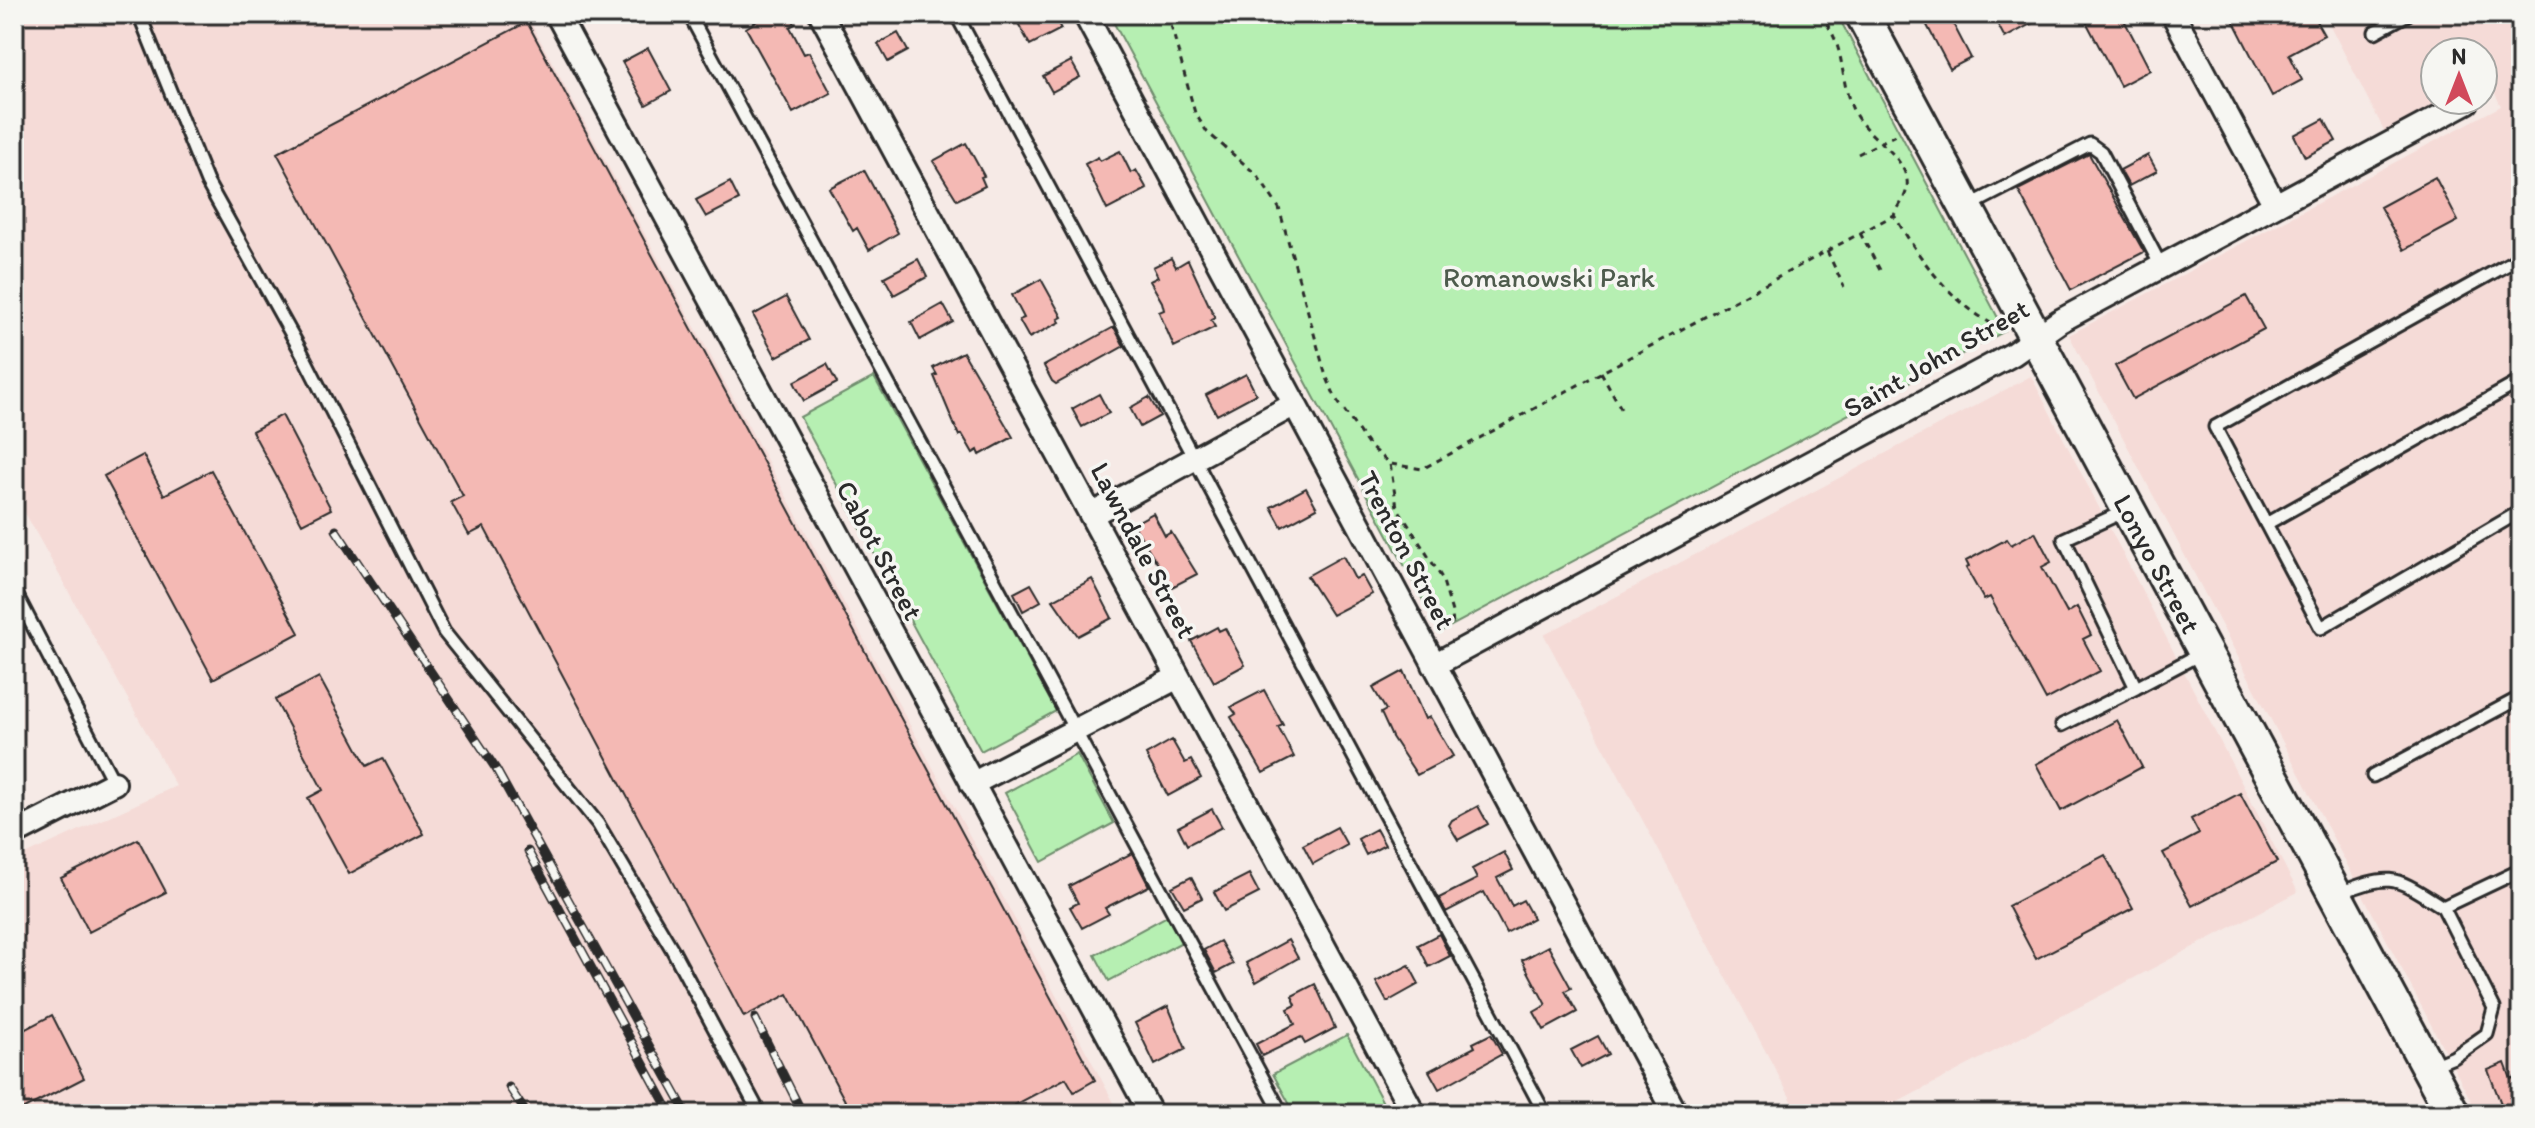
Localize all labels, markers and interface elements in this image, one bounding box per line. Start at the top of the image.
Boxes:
north arrow [2419,36,2499,116]
text: N [2452,43,2466,70]
park label: Romanowski Park [1443,260,1656,294]
street label: Saint John Street [1837,291,2035,425]
street label: Lawndale Street [1083,456,1205,644]
street label: Trenton Street [1351,465,1463,635]
street label: Cabot Street [829,475,931,625]
street label: Lonyo Street [2106,488,2208,639]

